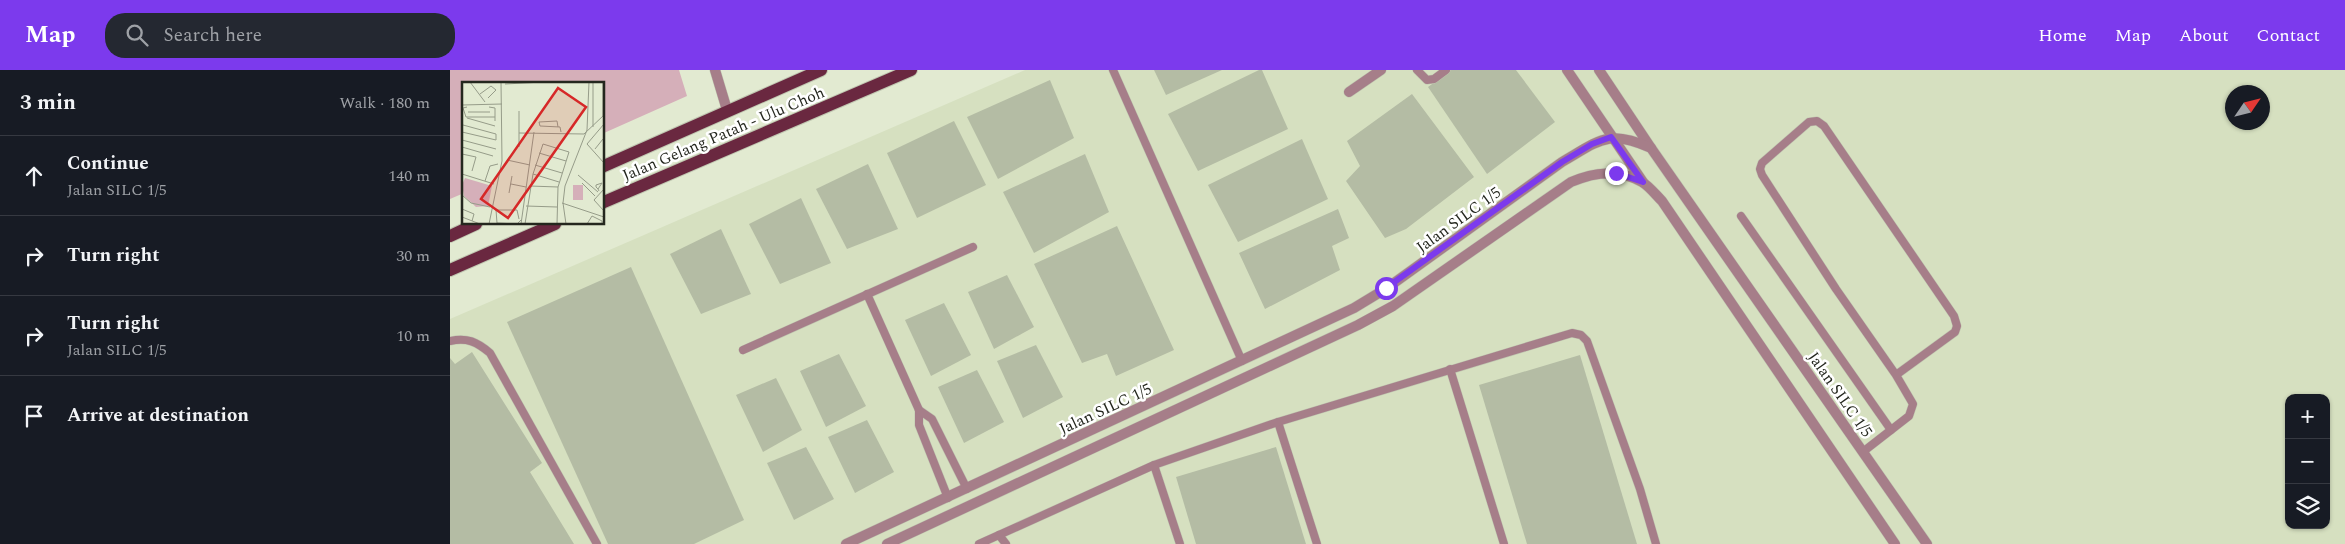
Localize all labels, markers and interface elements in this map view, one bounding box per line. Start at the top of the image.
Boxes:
search box [105,13,455,58]
text: Map [25,17,75,53]
icon: search [123,21,151,49]
text: Search here [163,21,262,50]
text: Home [2038,22,2087,49]
text: Map [2115,22,2151,49]
text: About [2179,22,2229,49]
text: Contact [2257,22,2320,49]
street label: Jalan Gelang Patah - Ulu Choh [619,80,828,187]
inset map [462,82,605,225]
north arrow [2225,85,2270,130]
text: 3 min [20,87,76,119]
text: Walk · 180 m [339,91,430,115]
text: Continue [67,149,149,178]
icon: ahead [20,162,48,190]
route end [1605,162,1628,185]
text: 140 m [388,164,430,188]
text: Jalan SILC 1/5 [67,178,167,202]
street label: Jalan SILC 1/5 [1411,181,1506,259]
text: Turn right [67,241,160,270]
icon: right [20,242,48,270]
text: 30 m [396,244,430,268]
route start [1375,277,1398,300]
text: Turn right [67,309,160,338]
icon: right [20,322,48,350]
text: 10 m [396,324,430,348]
text: Jalan SILC 1/5 [67,338,167,362]
street label: Jalan SILC 1/5 [1802,347,1879,442]
street label: Jalan SILC 1/5 [1055,377,1156,441]
map controls [2285,394,2330,529]
button: + [2285,394,2330,439]
text: Arrive at destination [67,401,249,430]
icon: arrive [20,402,48,430]
button: − [2285,439,2330,484]
button: layers [2285,484,2330,529]

